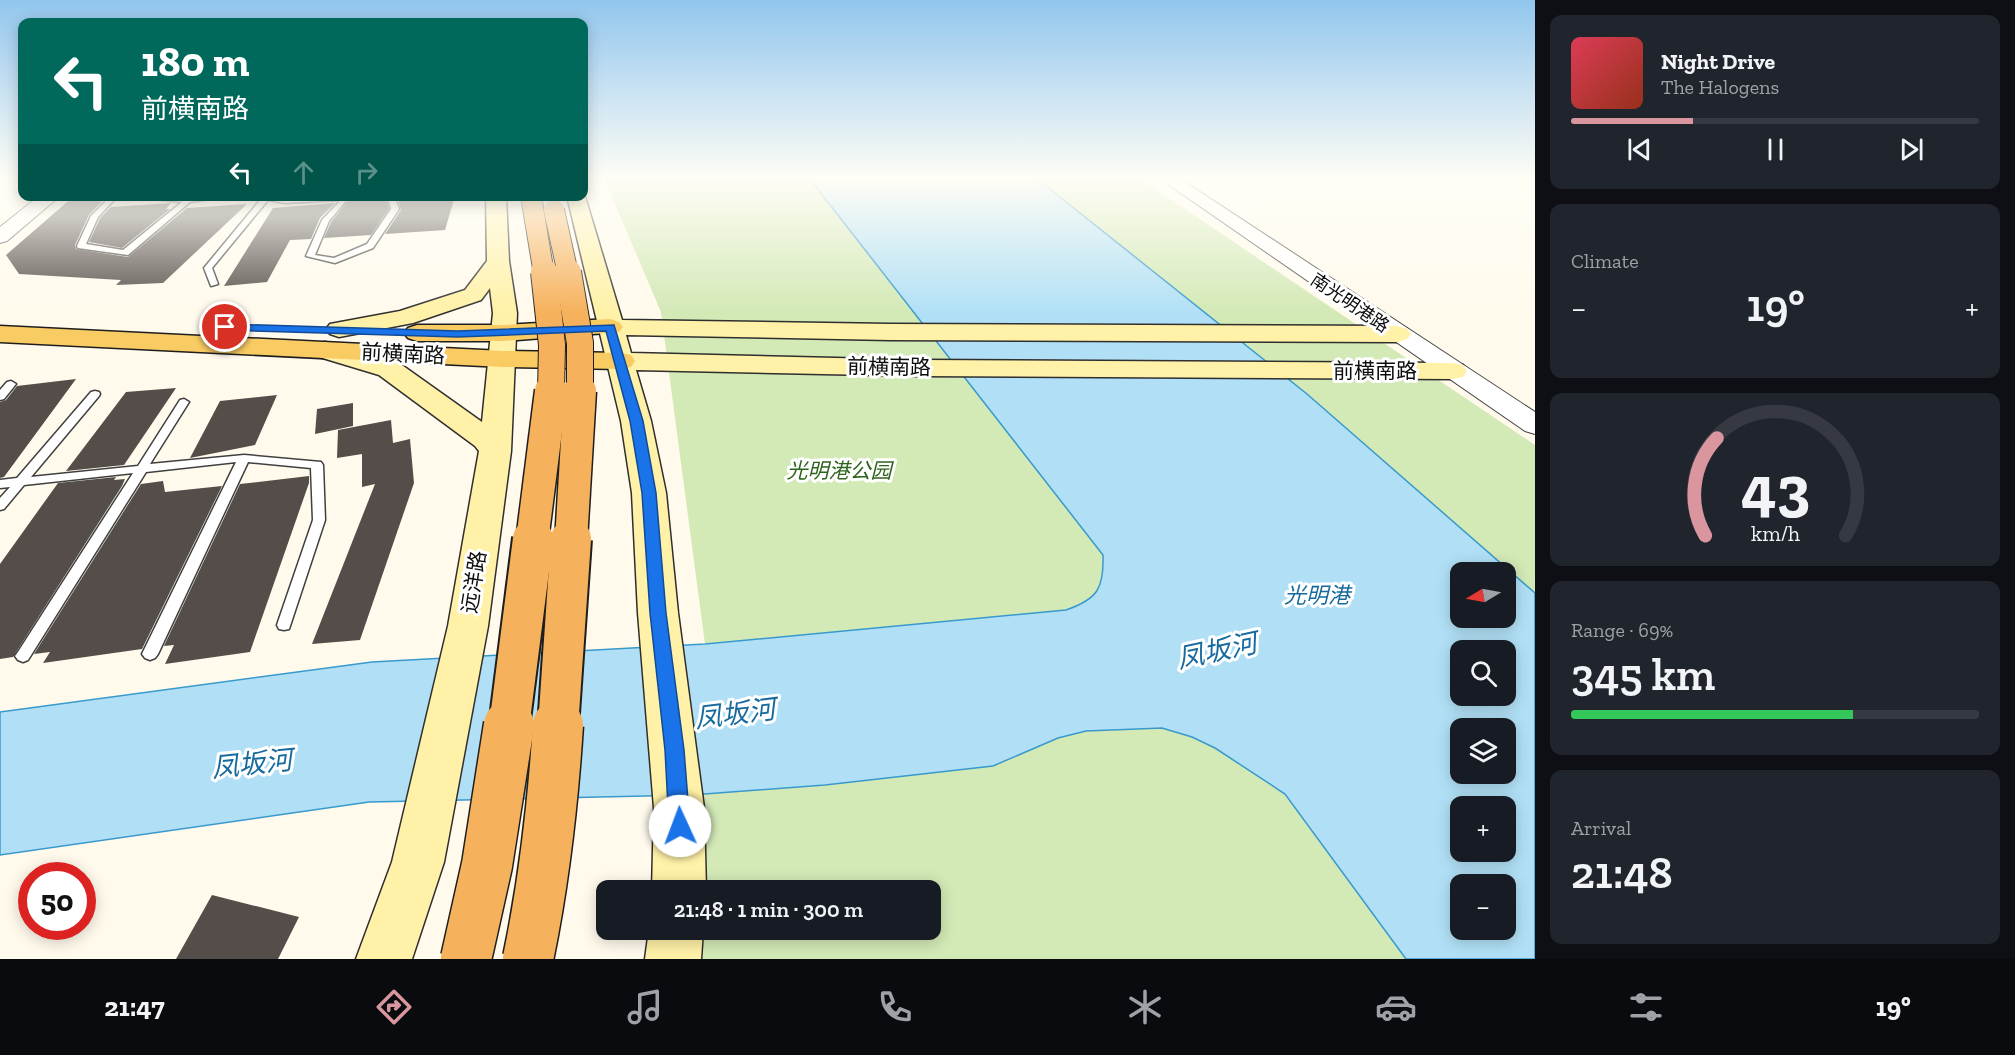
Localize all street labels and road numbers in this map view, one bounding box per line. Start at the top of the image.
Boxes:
street label: 南光明港路 [1307,269,1393,337]
street label: 前横南路 [360,339,446,368]
street label: 前横南路 [847,353,931,380]
street label: 前横南路 [1333,358,1417,383]
street label: 远洋路 [456,549,491,615]

